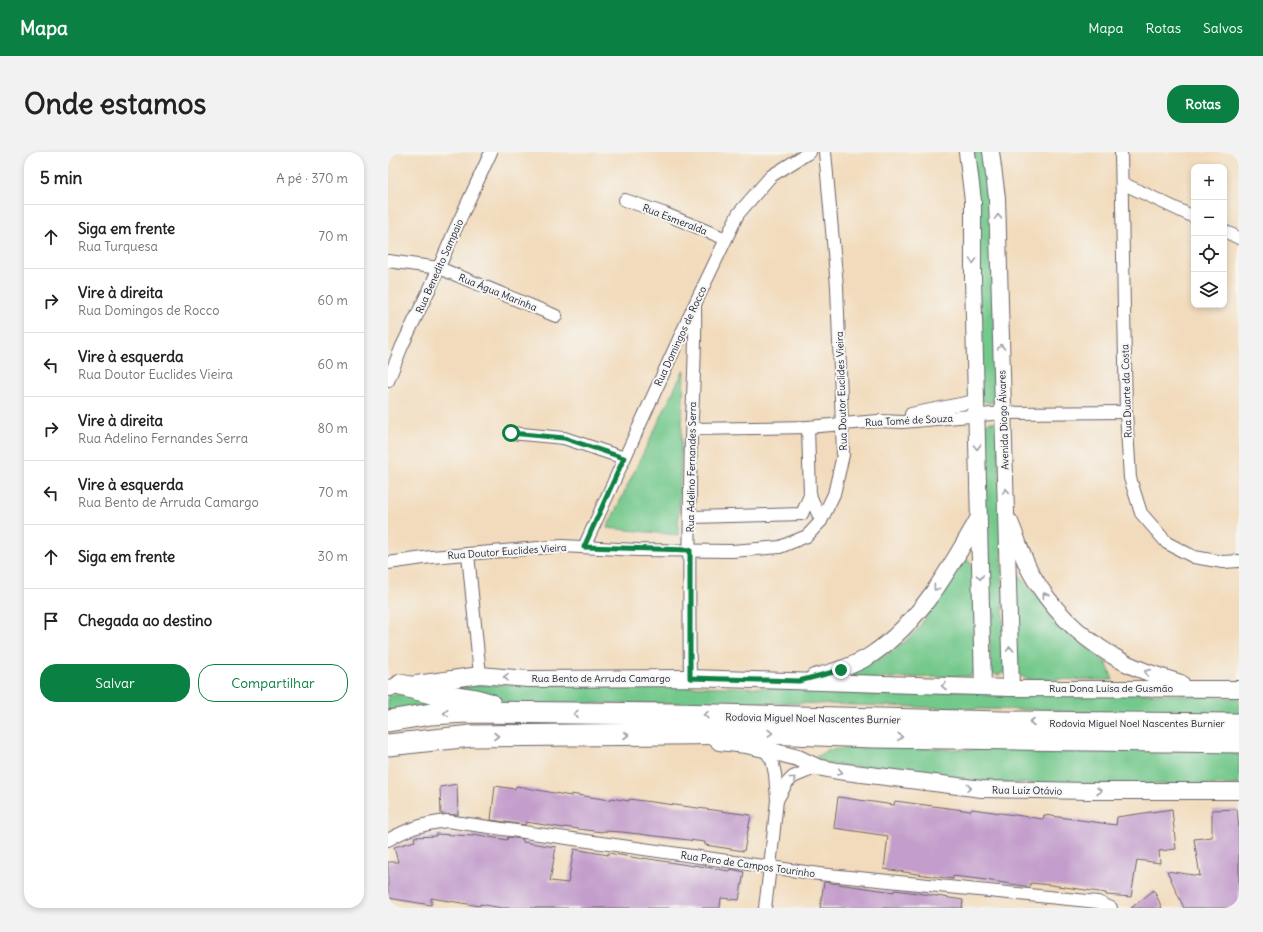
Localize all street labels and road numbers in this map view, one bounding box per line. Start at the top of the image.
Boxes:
street label: Rua Esmeralda [641,201,709,238]
street label: Rua Benedito Sampaio [413,217,466,315]
street label: Rua Água Marinha [457,271,539,314]
street label: Rua Domingos de Rocco [652,284,710,388]
street label: Rua Doutor Euclides Vieira [833,331,850,451]
street label: Rua Duarte da Costa [1118,344,1135,438]
street label: Avenida Diogo Álvares [995,369,1012,470]
street label: Rua Adelino Fernandes Serra [684,401,699,533]
street label: Rua Tomé de Souza [865,412,954,429]
street label: Rua Doutor Euclides Vieira [447,541,567,562]
street label: Rua Bento de Arruda Camargo [531,672,671,685]
street label: Rua Dona Luísa de Gusmão [1049,682,1173,695]
street label: Rodovia Miguel Noel Nascentes Burnier [725,710,901,727]
street label: Rodovia Miguel Noel Nascentes Burnier [1049,717,1225,730]
street label: Rua Luíz Otávio [992,783,1063,798]
street label: Rua Pero de Campos Tourinho [680,849,816,880]

